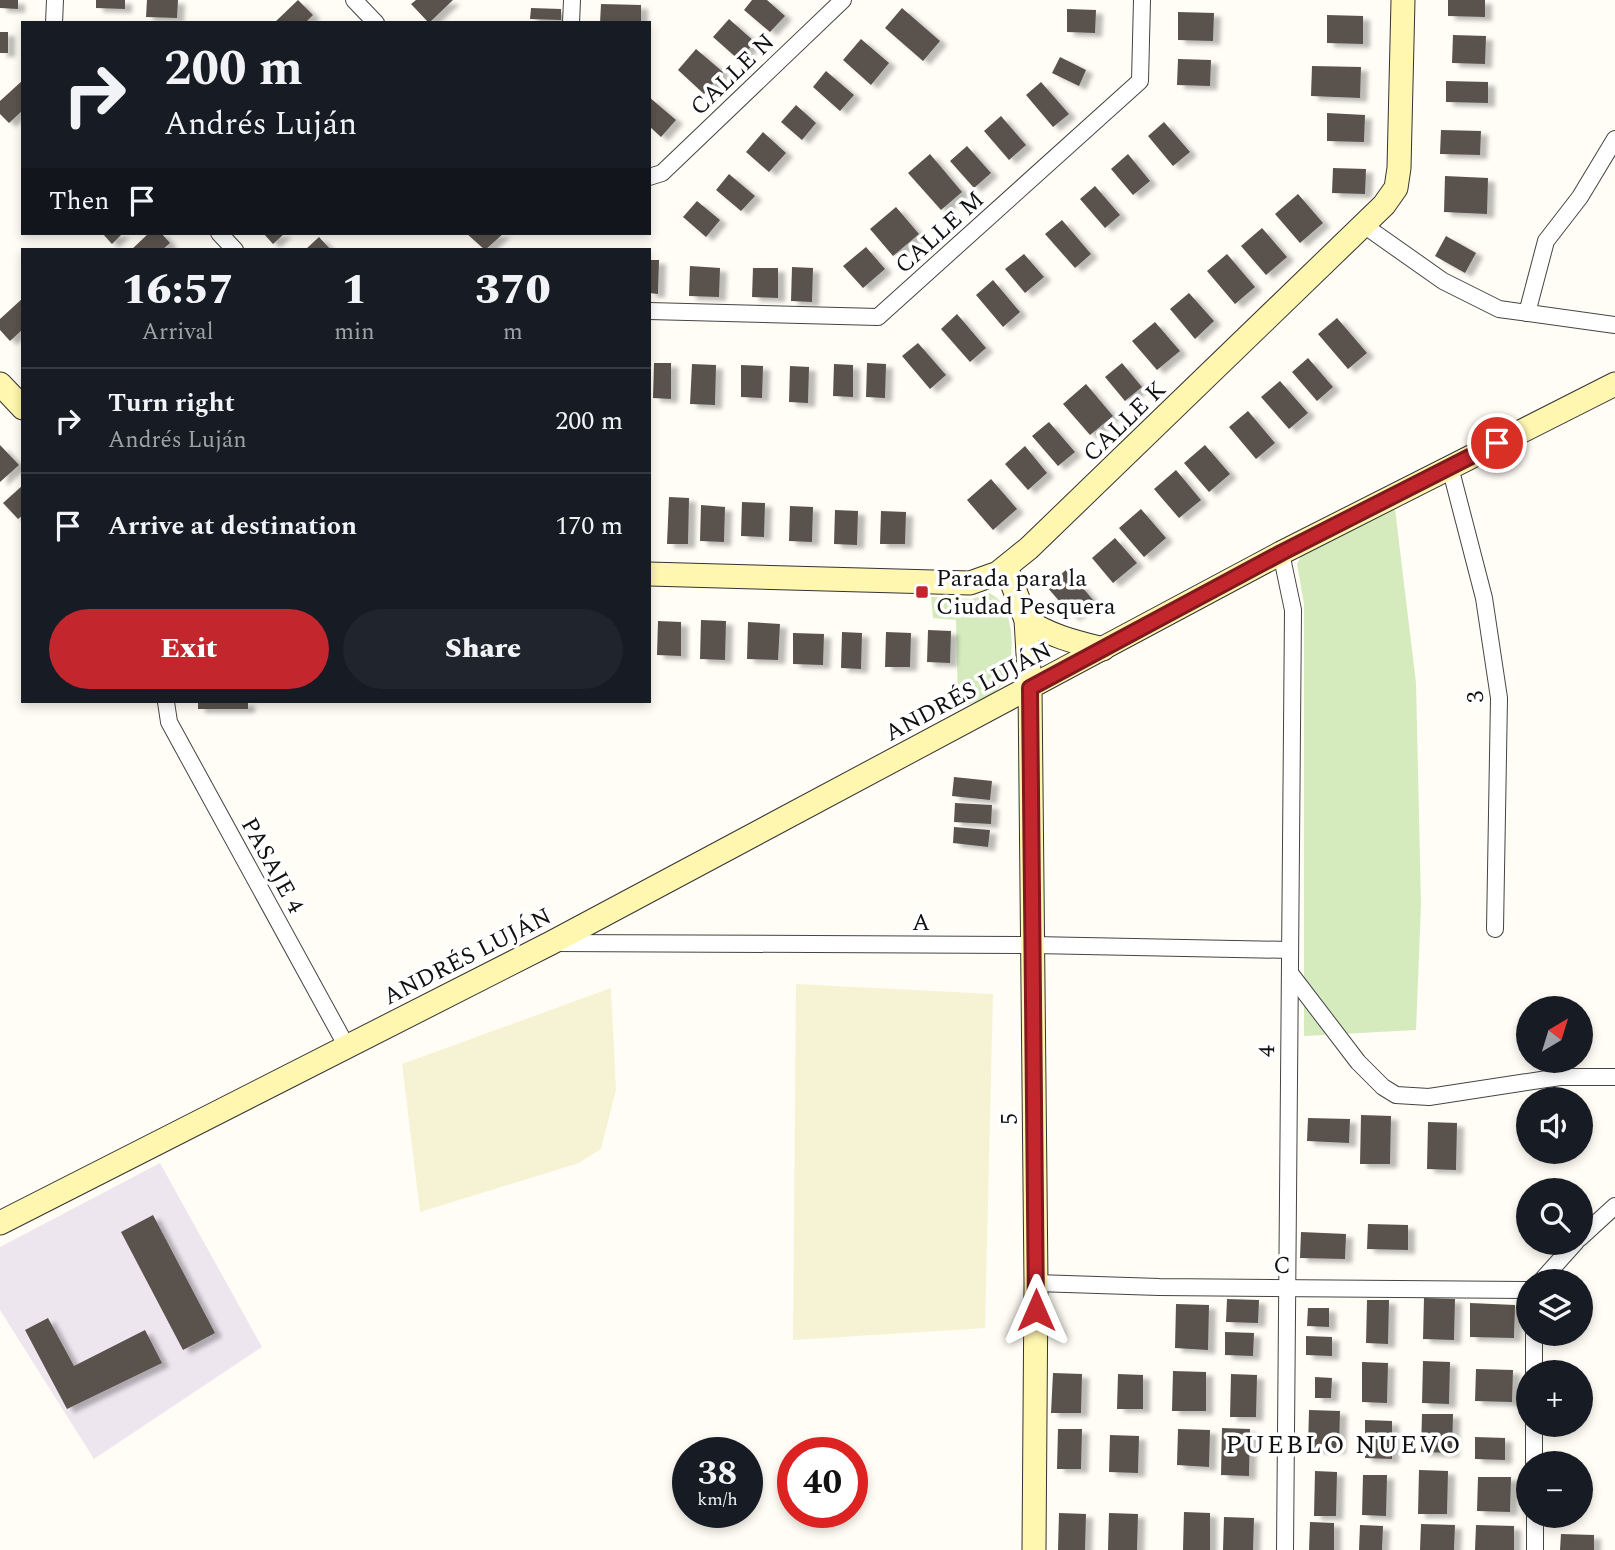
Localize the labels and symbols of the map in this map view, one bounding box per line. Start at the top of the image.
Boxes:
street label: CALLE N [682,25,783,124]
street label: CALLE M [887,183,992,283]
street label: CALLE K [1075,373,1175,471]
pin [1467,413,1527,473]
place label: Parada para la Ciudad Pesquera [936,561,1116,625]
marker: Parada para la Ciudad Pesquera [914,584,930,600]
street label: ANDRÉS LUJÁN [878,633,1059,751]
street label: 3 [1458,689,1494,704]
street label: PASAJE 4 [231,811,313,920]
street label: ANDRÉS LUJÁN [377,899,558,1015]
street label: A [912,905,930,941]
north arrow [1516,996,1592,1073]
street label: 4 [1249,1045,1285,1057]
street label: 5 [992,1113,1028,1125]
street label: C [1273,1248,1291,1284]
position arrow [999,1273,1073,1347]
district label: PUEBLO NUEVO [1226,1425,1462,1465]
speed limit sign: 40 [777,1437,868,1528]

